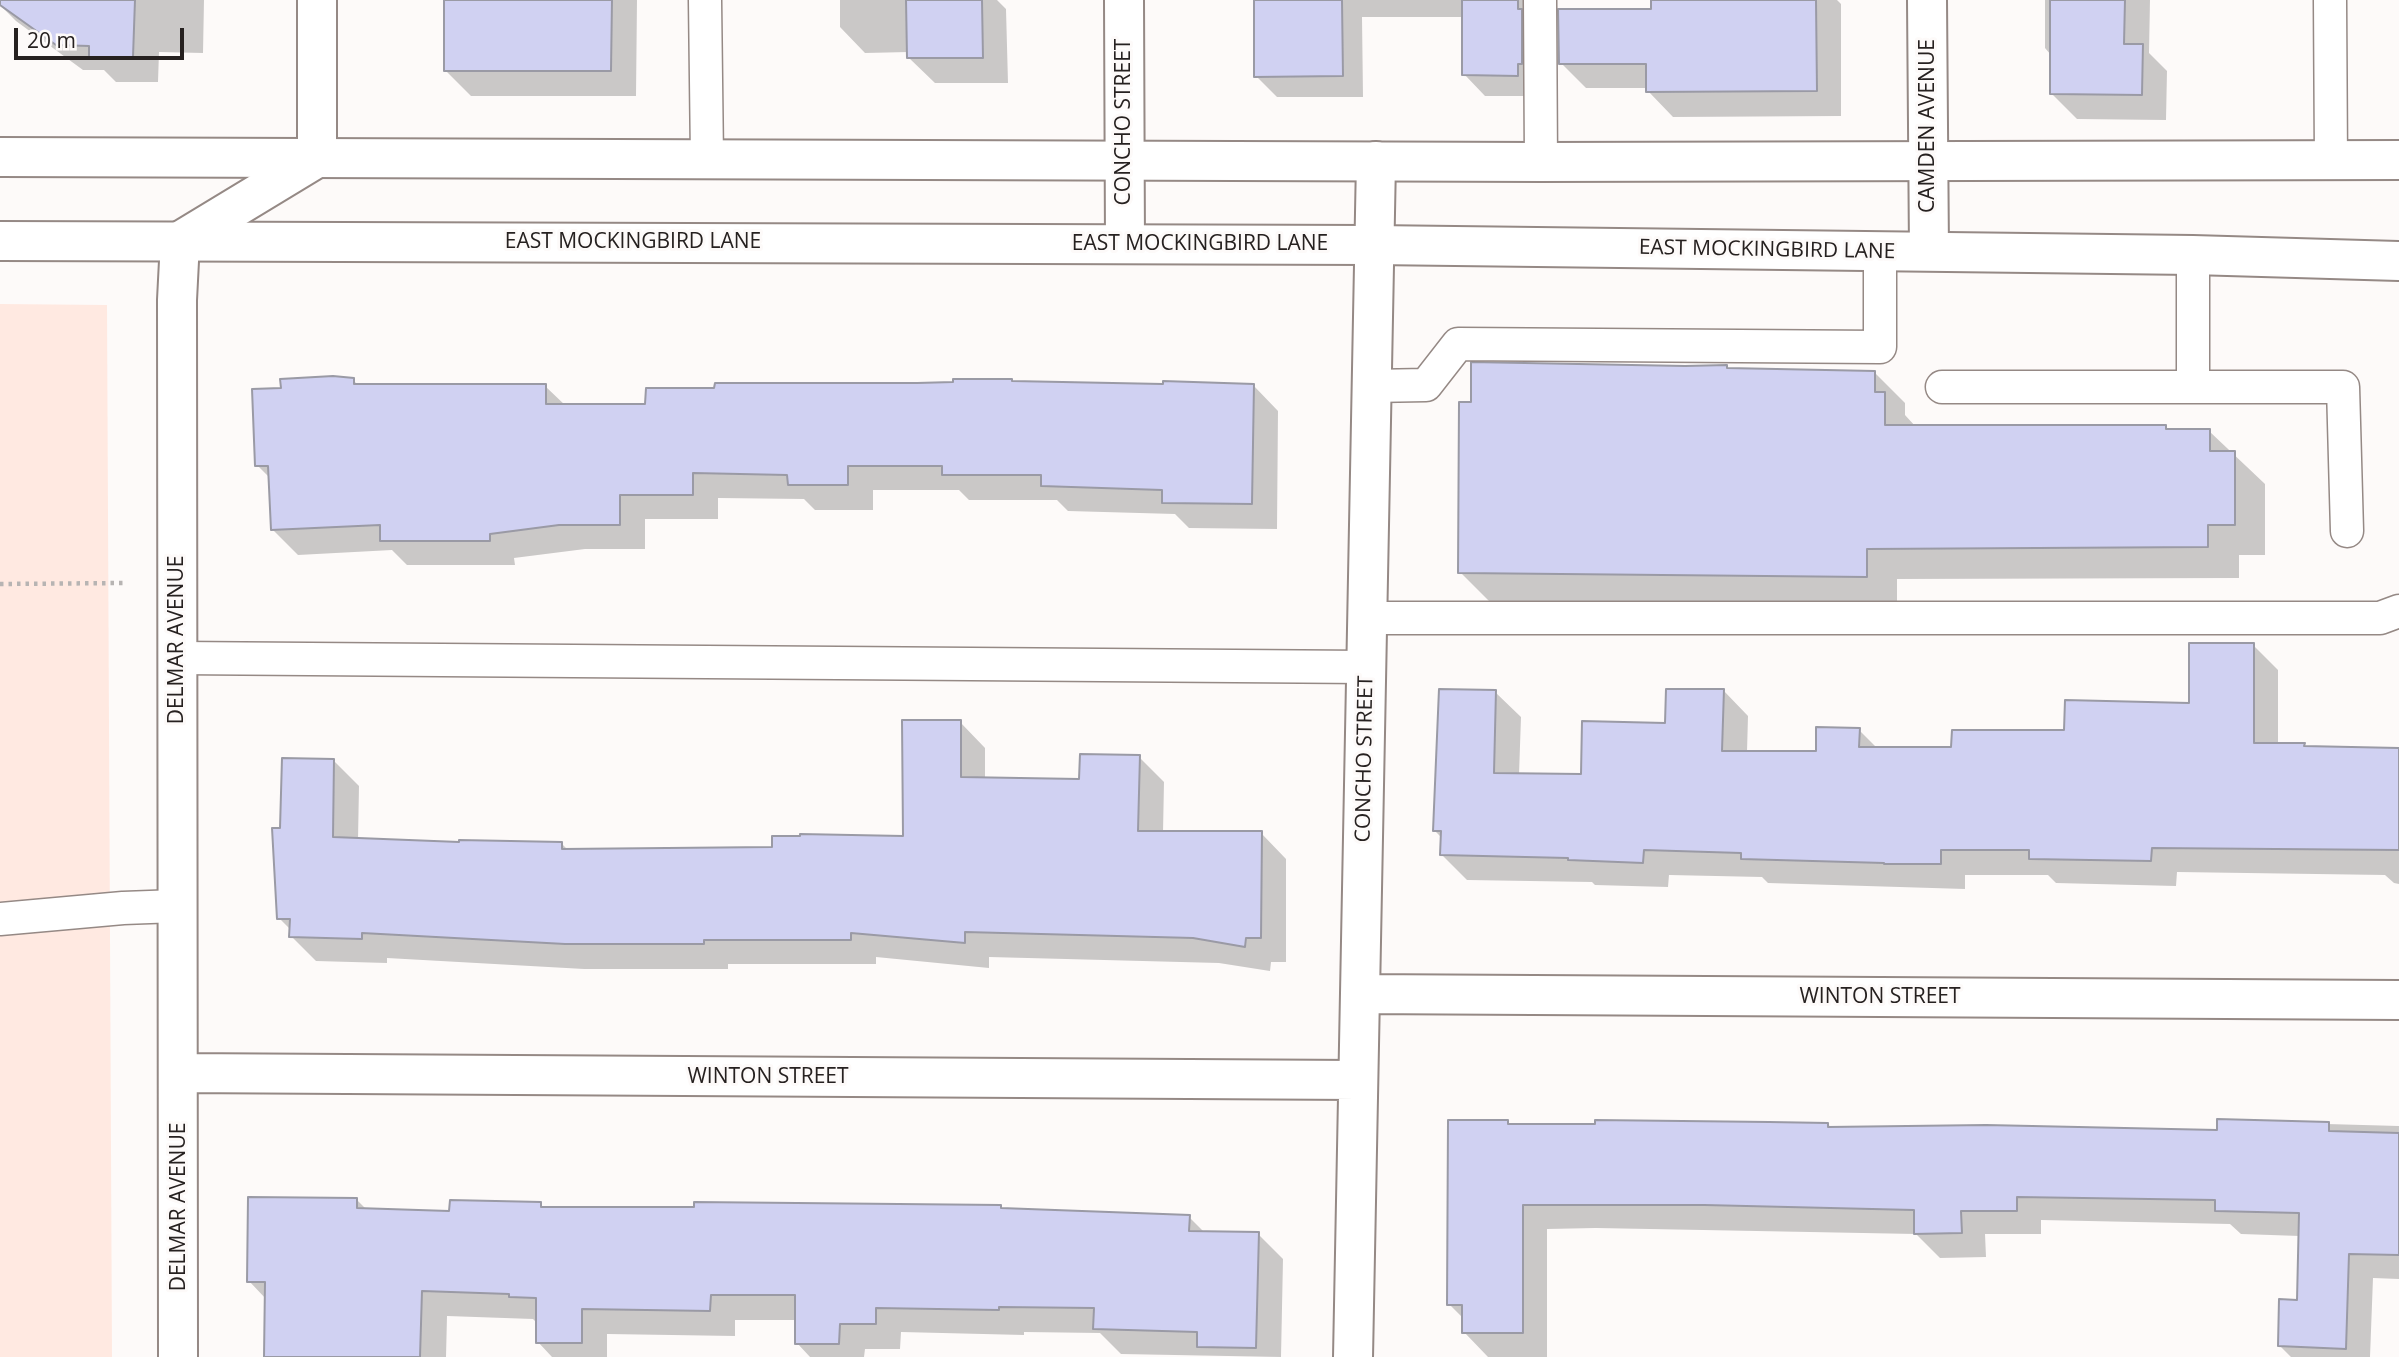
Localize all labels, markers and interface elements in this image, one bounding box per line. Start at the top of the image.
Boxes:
scale bar [18,14,187,58]
text: 20 m [27,26,76,54]
street label: CONCHO STREET [1111,39,1137,205]
street label: CAMDEN AVENUE [1915,39,1941,213]
street label: EAST MOCKINGBIRD LANE [505,229,761,255]
street label: EAST MOCKINGBIRD LANE [1072,231,1328,257]
street label: EAST MOCKINGBIRD LANE [1639,235,1895,265]
street label: DELMAR AVENUE [164,556,190,724]
street label: CONCHO STREET [1351,675,1379,843]
street label: WINTON STREET [1799,984,1961,1010]
street label: WINTON STREET [687,1064,849,1090]
street label: DELMAR AVENUE [166,1123,192,1291]

